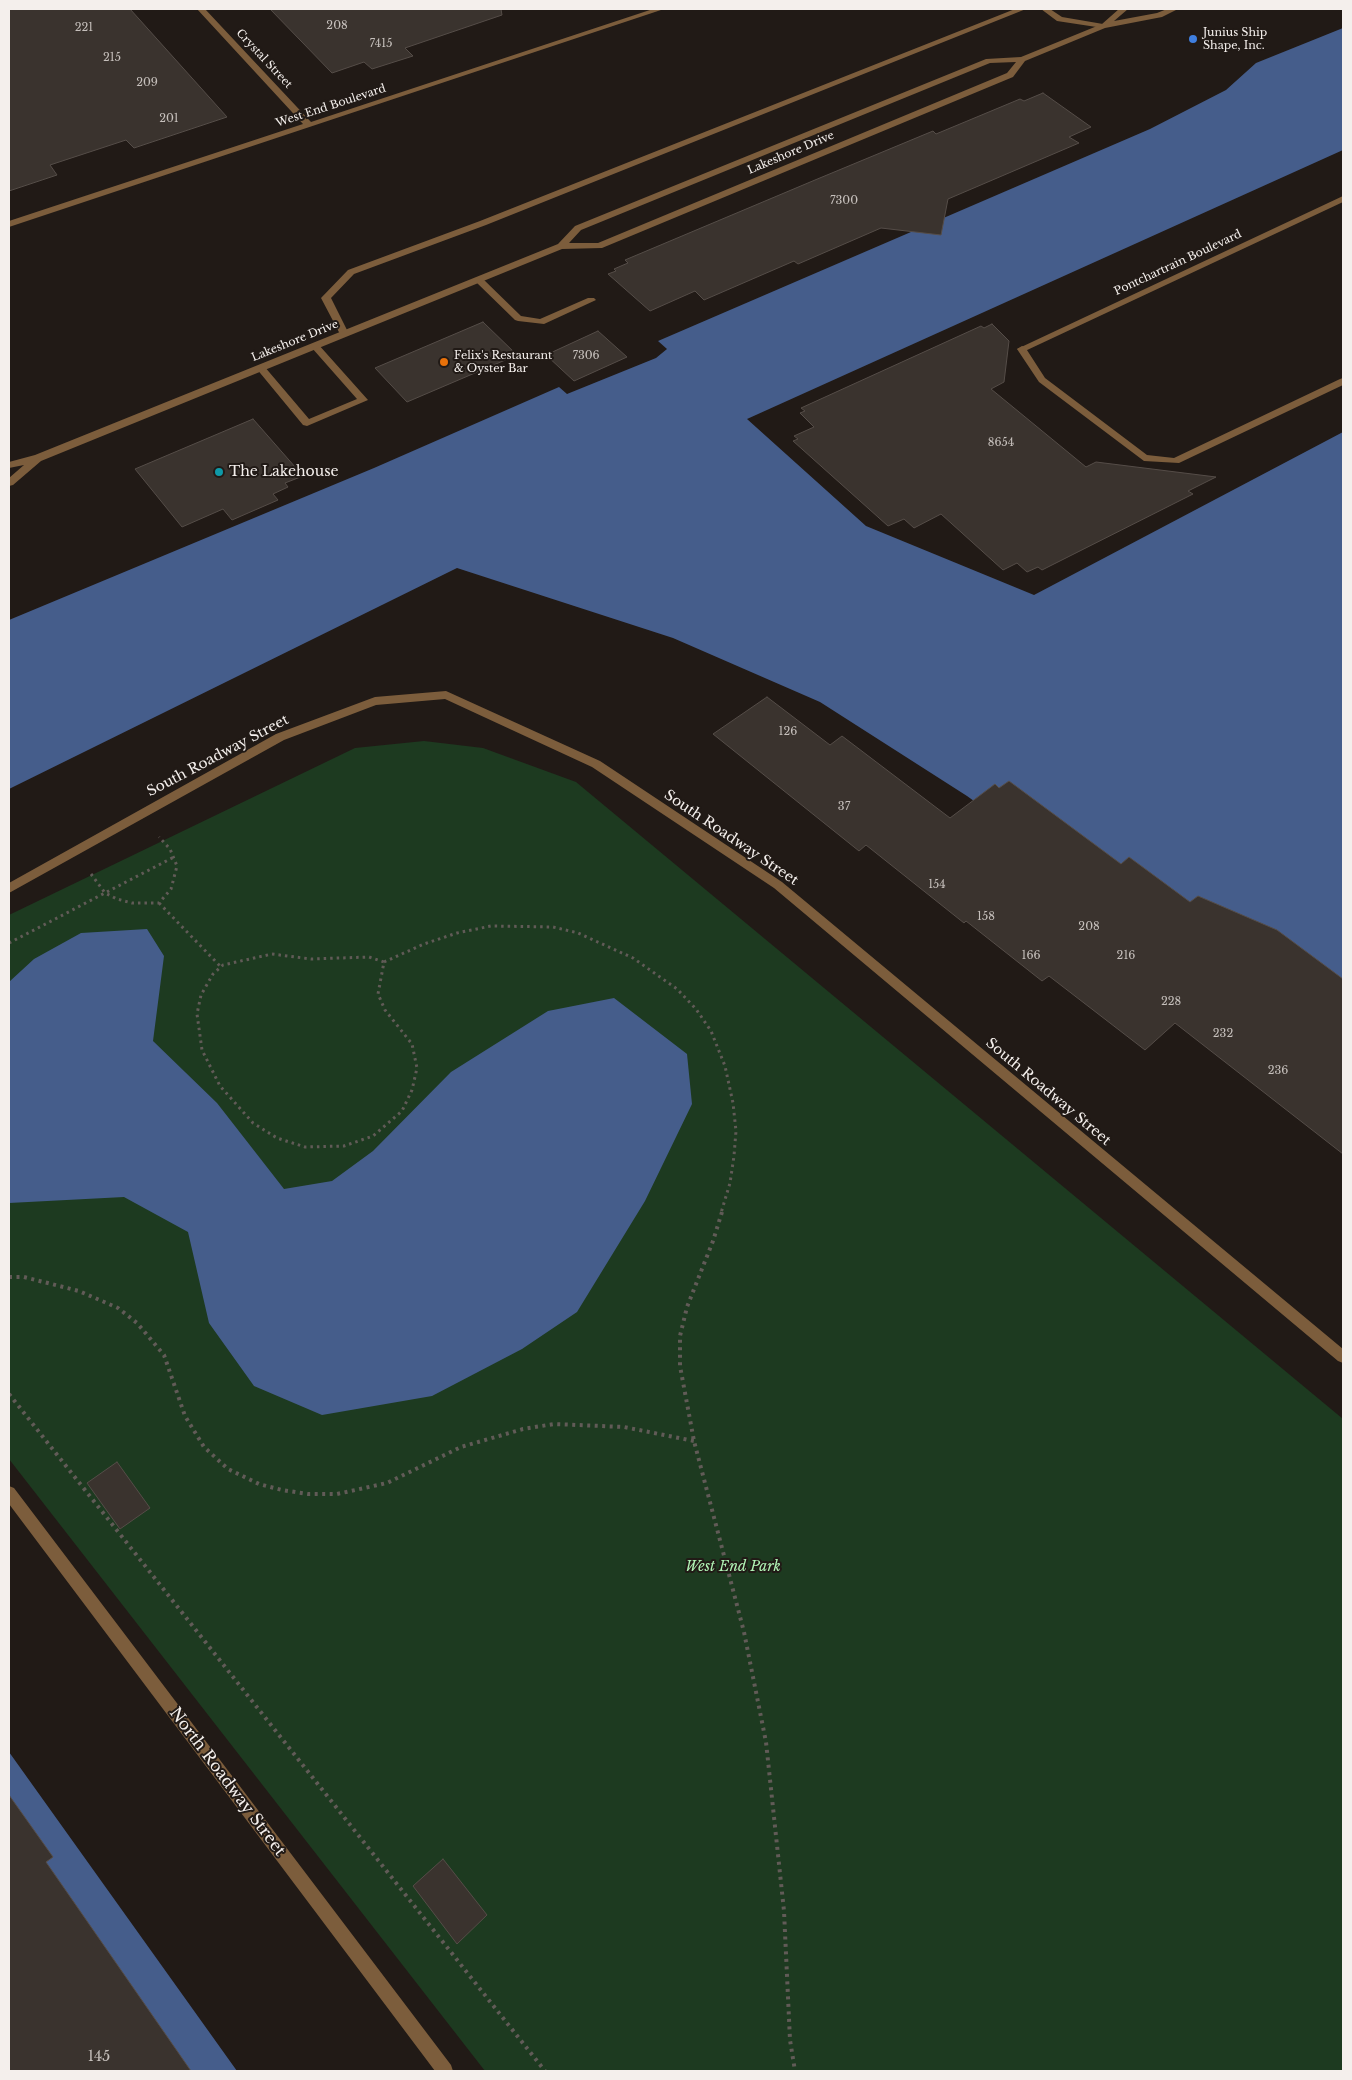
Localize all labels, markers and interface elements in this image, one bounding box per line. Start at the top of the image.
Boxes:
house number: 208 [326,19,348,33]
house number: 221 [75,21,93,35]
place label: Junius Ship Shape, Inc. [1203,26,1267,52]
street label: Crystal Street [233,27,295,91]
marker: Junius Ship Shape, Inc. [1187,33,1199,45]
house number: 7415 [370,37,392,51]
house number: 215 [103,51,121,65]
house number: 209 [136,76,158,90]
street label: West End Boulevard [274,82,388,130]
house number: 201 [159,112,179,126]
street label: Lakeshore Drive [746,129,836,177]
house number: 7300 [830,194,858,208]
street label: Pontchartrain Boulevard [1112,228,1244,298]
street label: Lakeshore Drive [250,318,340,364]
place label: Felix's Restaurant & Oyster Bar [454,349,552,375]
house number: 7306 [572,349,600,363]
marker: Felix's Restaurant & Oyster Bar [438,356,450,368]
house number: 8654 [988,436,1014,450]
place label: The Lakehouse [229,464,339,480]
marker: The Lakehouse [213,466,225,478]
street label: South Roadway Street [144,711,292,801]
house number: 126 [779,725,797,739]
street label: South Roadway Street [661,787,801,889]
house number: 37 [838,800,850,814]
house number: 154 [928,878,946,892]
house number: 158 [977,910,995,924]
house number: 208 [1078,920,1100,934]
house number: 166 [1021,949,1041,963]
house number: 216 [1117,949,1135,963]
house number: 228 [1161,995,1181,1009]
house number: 232 [1213,1027,1233,1041]
street label: South Roadway Street [982,1035,1114,1149]
house number: 236 [1268,1064,1288,1078]
park label: West End Park [685,1559,781,1575]
street label: North Roadway Street [165,1704,289,1860]
house number: 145 [88,2049,110,2065]

